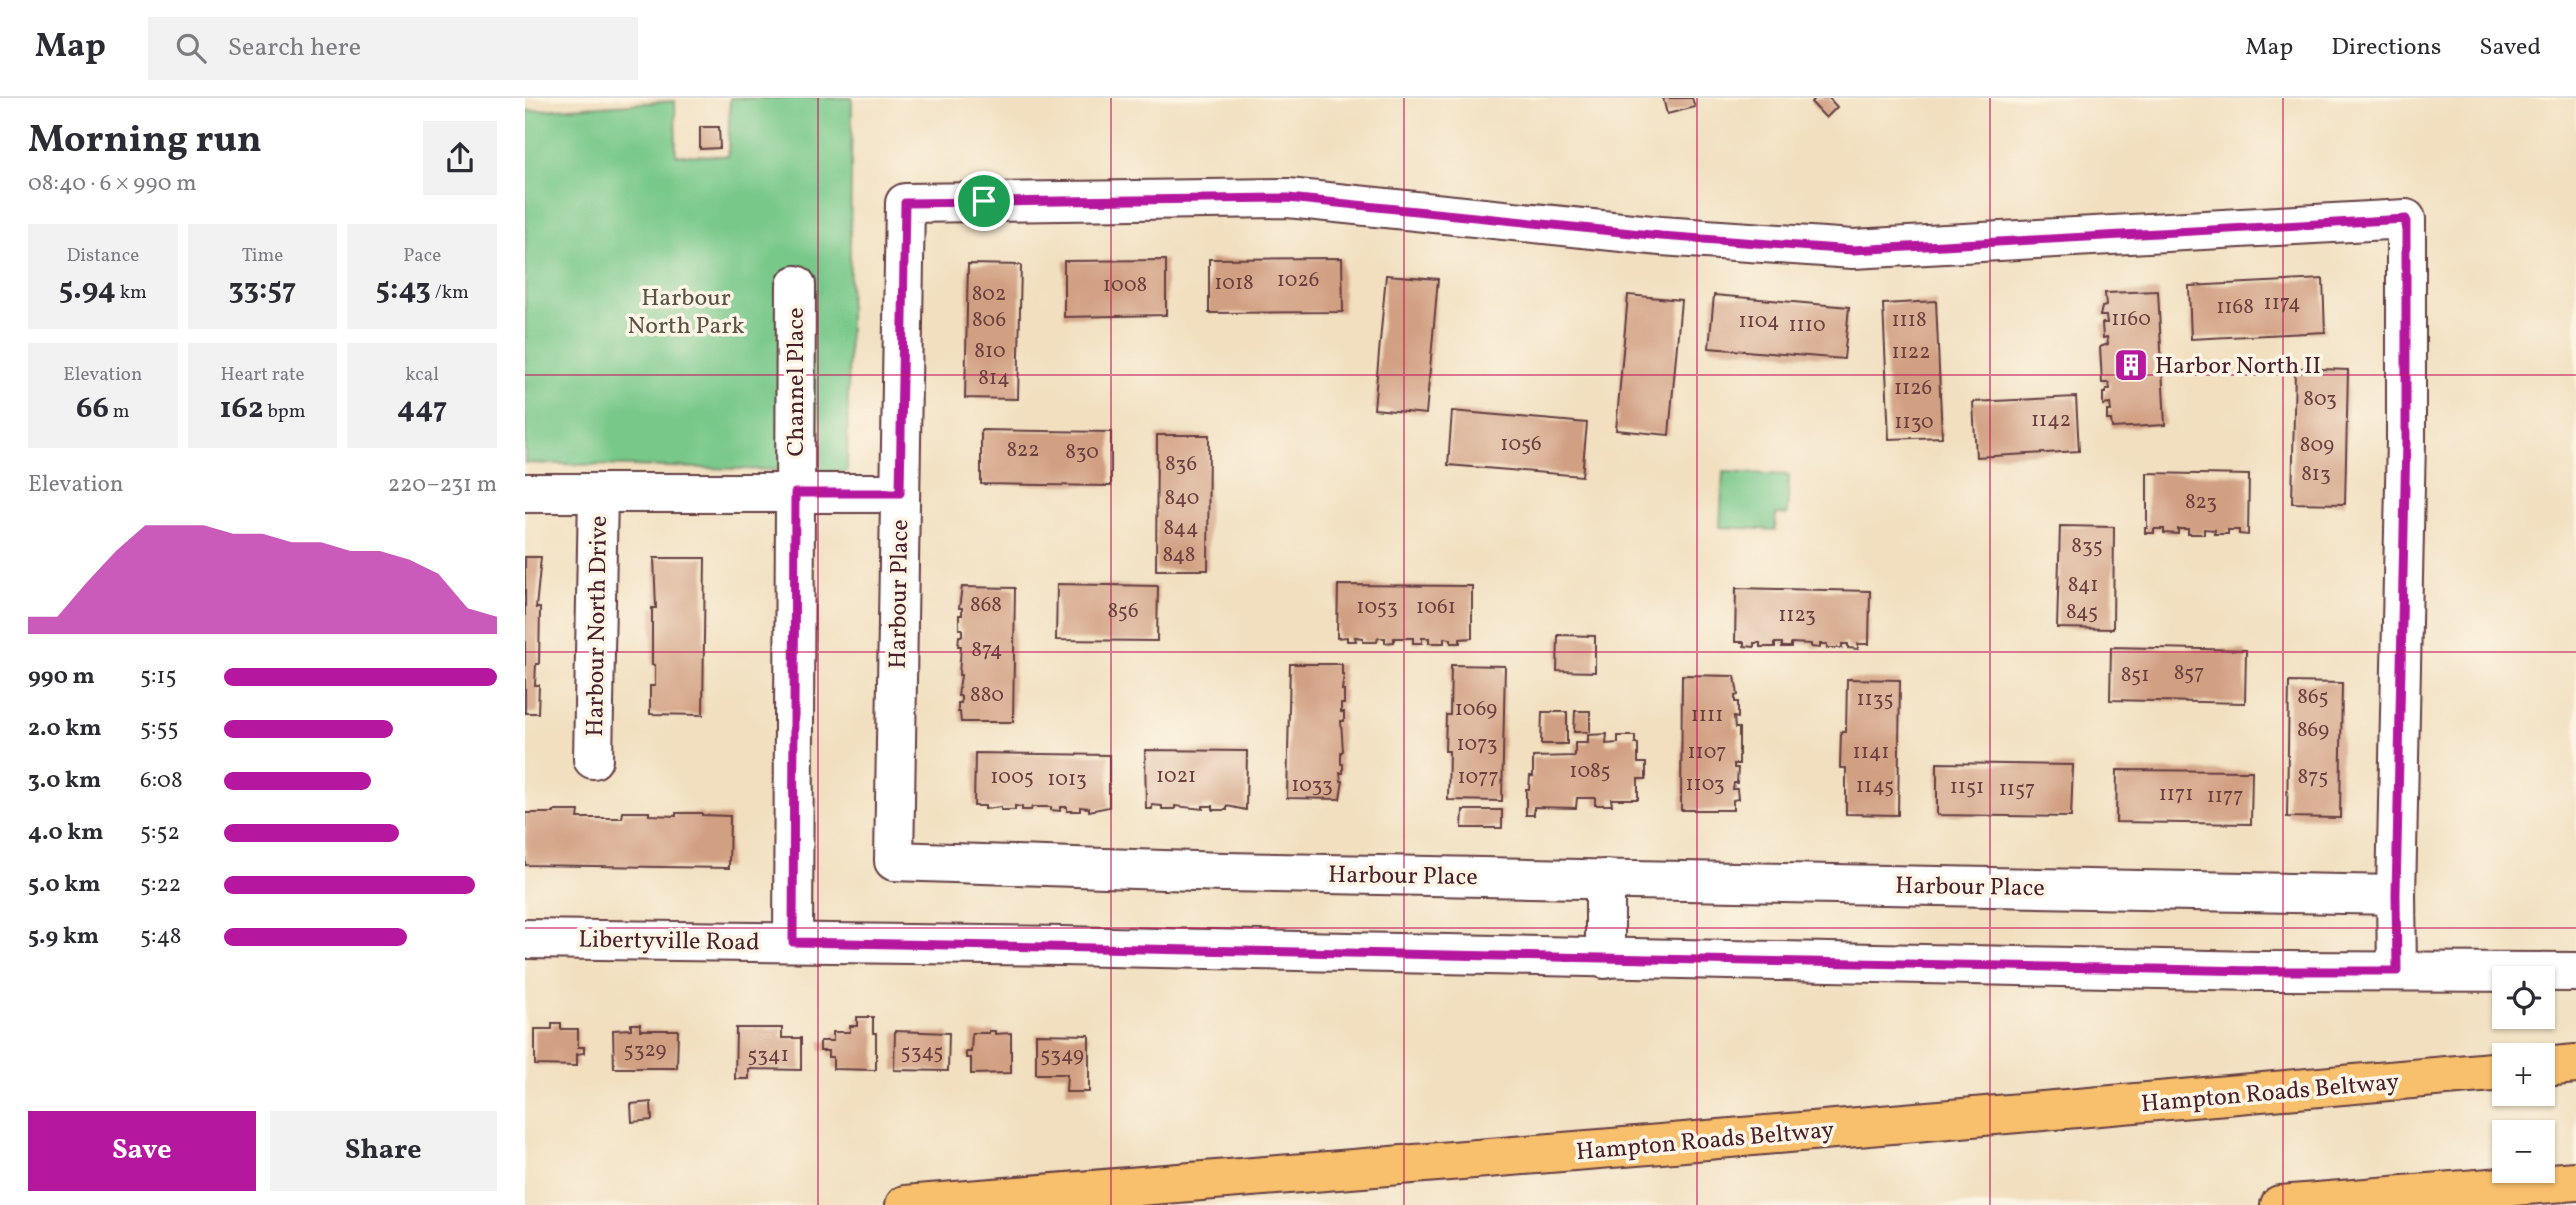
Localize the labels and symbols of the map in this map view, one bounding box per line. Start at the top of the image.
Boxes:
pin [954,171,1014,231]
house number: 1026 [1277,266,1319,295]
house number: 1018 [1214,269,1254,298]
house number: 1008 [1103,271,1147,300]
house number: 802 [972,280,1006,309]
park label: Harbour North Park [627,282,745,344]
house number: 1174 [2264,289,2300,318]
house number: 1168 [2216,293,2254,322]
house number: 1160 [2111,305,2151,334]
house number: 806 [972,306,1006,335]
house number: 1118 [1891,306,1927,335]
street label: Channel Place [780,307,814,457]
house number: 1104 [1739,307,1779,336]
house number: 1110 [1788,311,1826,340]
house number: 810 [974,337,1006,366]
house number: 1122 [1892,338,1930,367]
building icon: Harbor North II [2112,346,2150,384]
place label: Harbor North II [2155,350,2321,384]
house number: 814 [978,364,1010,393]
house number: 1126 [1894,374,1932,403]
house number: 803 [2303,385,2337,414]
house number: 1142 [2031,406,2071,435]
house number: 1130 [1894,408,1934,437]
house number: 1056 [1500,430,1542,459]
house number: 809 [2300,431,2334,460]
house number: 822 [1006,436,1040,465]
house number: 830 [1065,438,1099,467]
house number: 836 [1165,450,1197,479]
house number: 813 [2301,460,2331,489]
house number: 840 [1165,484,1199,513]
house number: 823 [2185,488,2217,517]
house number: 844 [1163,514,1199,543]
street label: Harbour North Drive [579,515,617,737]
street label: Harbour Place [882,519,918,669]
house number: 835 [2071,532,2103,561]
house number: 848 [1163,541,1195,570]
house number: 841 [2068,571,2098,600]
house number: 868 [970,591,1002,620]
house number: 1053 [1356,593,1398,622]
house number: 1061 [1416,593,1456,622]
house number: 856 [1107,597,1139,626]
house number: 845 [2066,598,2098,627]
house number: 1123 [1778,601,1816,630]
house number: 874 [971,636,1003,665]
house number: 857 [2174,659,2204,688]
house number: 851 [2121,661,2149,690]
house number: 880 [970,681,1004,710]
house number: 865 [2297,683,2329,712]
house number: 1135 [1856,685,1894,714]
house number: 1069 [1455,695,1497,724]
house number: 1111 [1691,701,1723,730]
house number: 869 [2297,716,2329,745]
house number: 1073 [1456,730,1498,759]
house number: 1107 [1687,738,1727,767]
house number: 1141 [1853,738,1889,767]
house number: 1085 [1569,757,1611,786]
house number: 1021 [1156,762,1196,791]
house number: 1005 [990,763,1034,792]
house number: 1077 [1457,763,1499,792]
house number: 875 [2298,763,2328,792]
house number: 1013 [1047,765,1087,794]
house number: 1103 [1685,770,1725,799]
house number: 1033 [1291,771,1333,800]
house number: 1145 [1856,772,1894,801]
house number: 1151 [1950,773,1984,802]
house number: 1157 [1999,775,2035,804]
house number: 1171 [2159,780,2193,809]
house number: 1177 [2207,782,2243,811]
street label: Harbour Place [1328,859,1478,895]
street label: Harbour Place [1895,870,2045,906]
street label: Libertyville Road [578,923,760,961]
house number: 5329 [624,1036,667,1065]
house number: 5345 [901,1038,943,1067]
house number: 5341 [747,1041,789,1070]
house number: 5349 [1040,1041,1084,1070]
street label: Hampton Roads Beltway [2140,1066,2401,1122]
street label: Hampton Roads Beltway [1575,1114,1836,1170]

